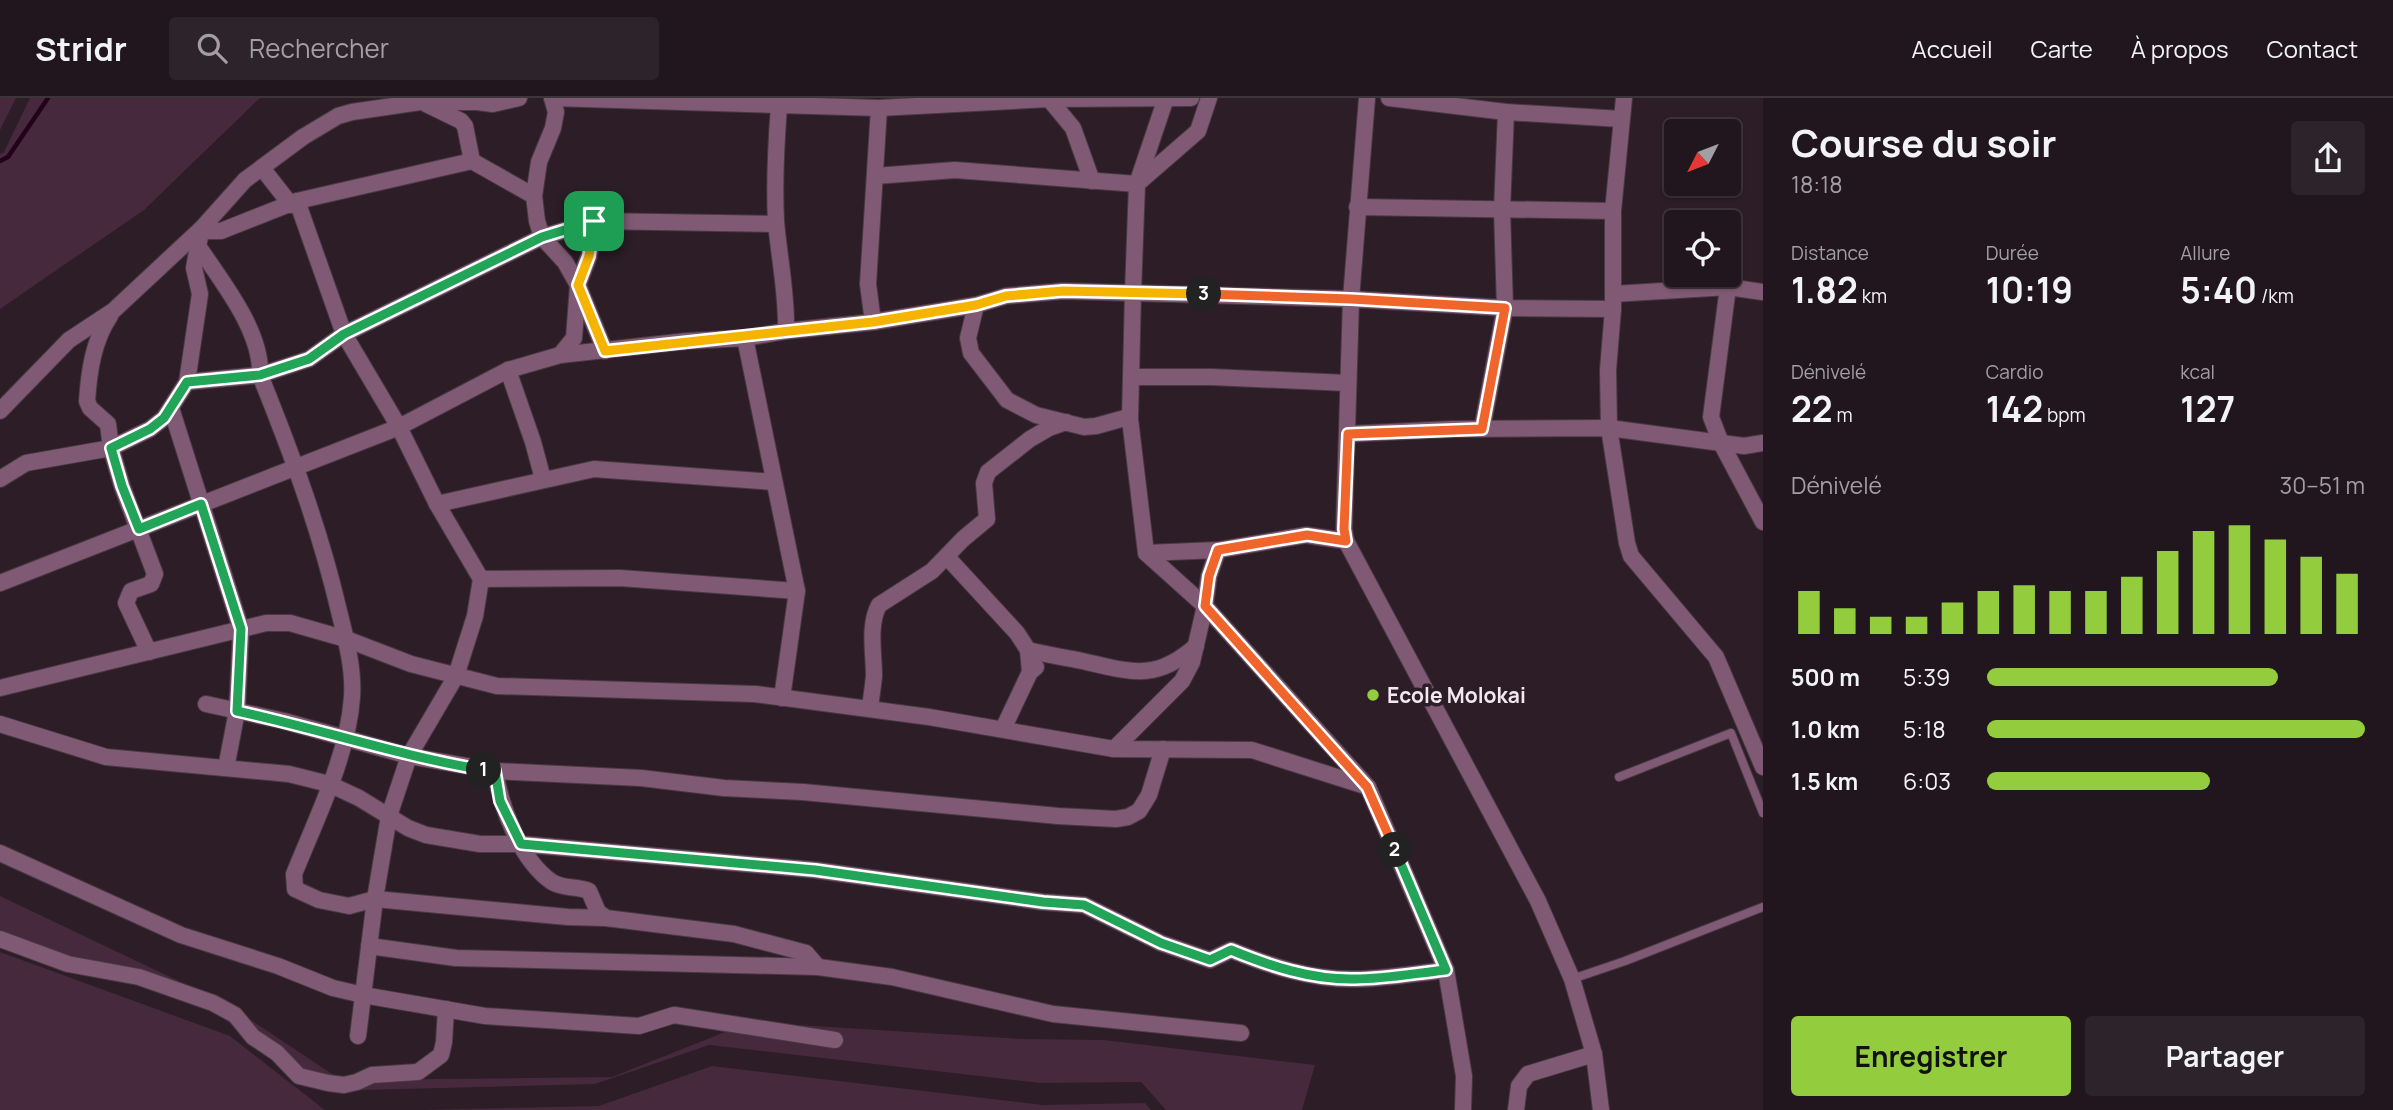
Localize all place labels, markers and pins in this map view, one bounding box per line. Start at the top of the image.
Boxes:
pin [564,191,624,251]
pin: 3 [1186,276,1222,312]
place label: Ecole Molokai [1387,681,1526,709]
marker: Ecole Molokai [1365,687,1381,703]
pin: 1 [466,752,502,788]
pin: 2 [1378,832,1412,868]

